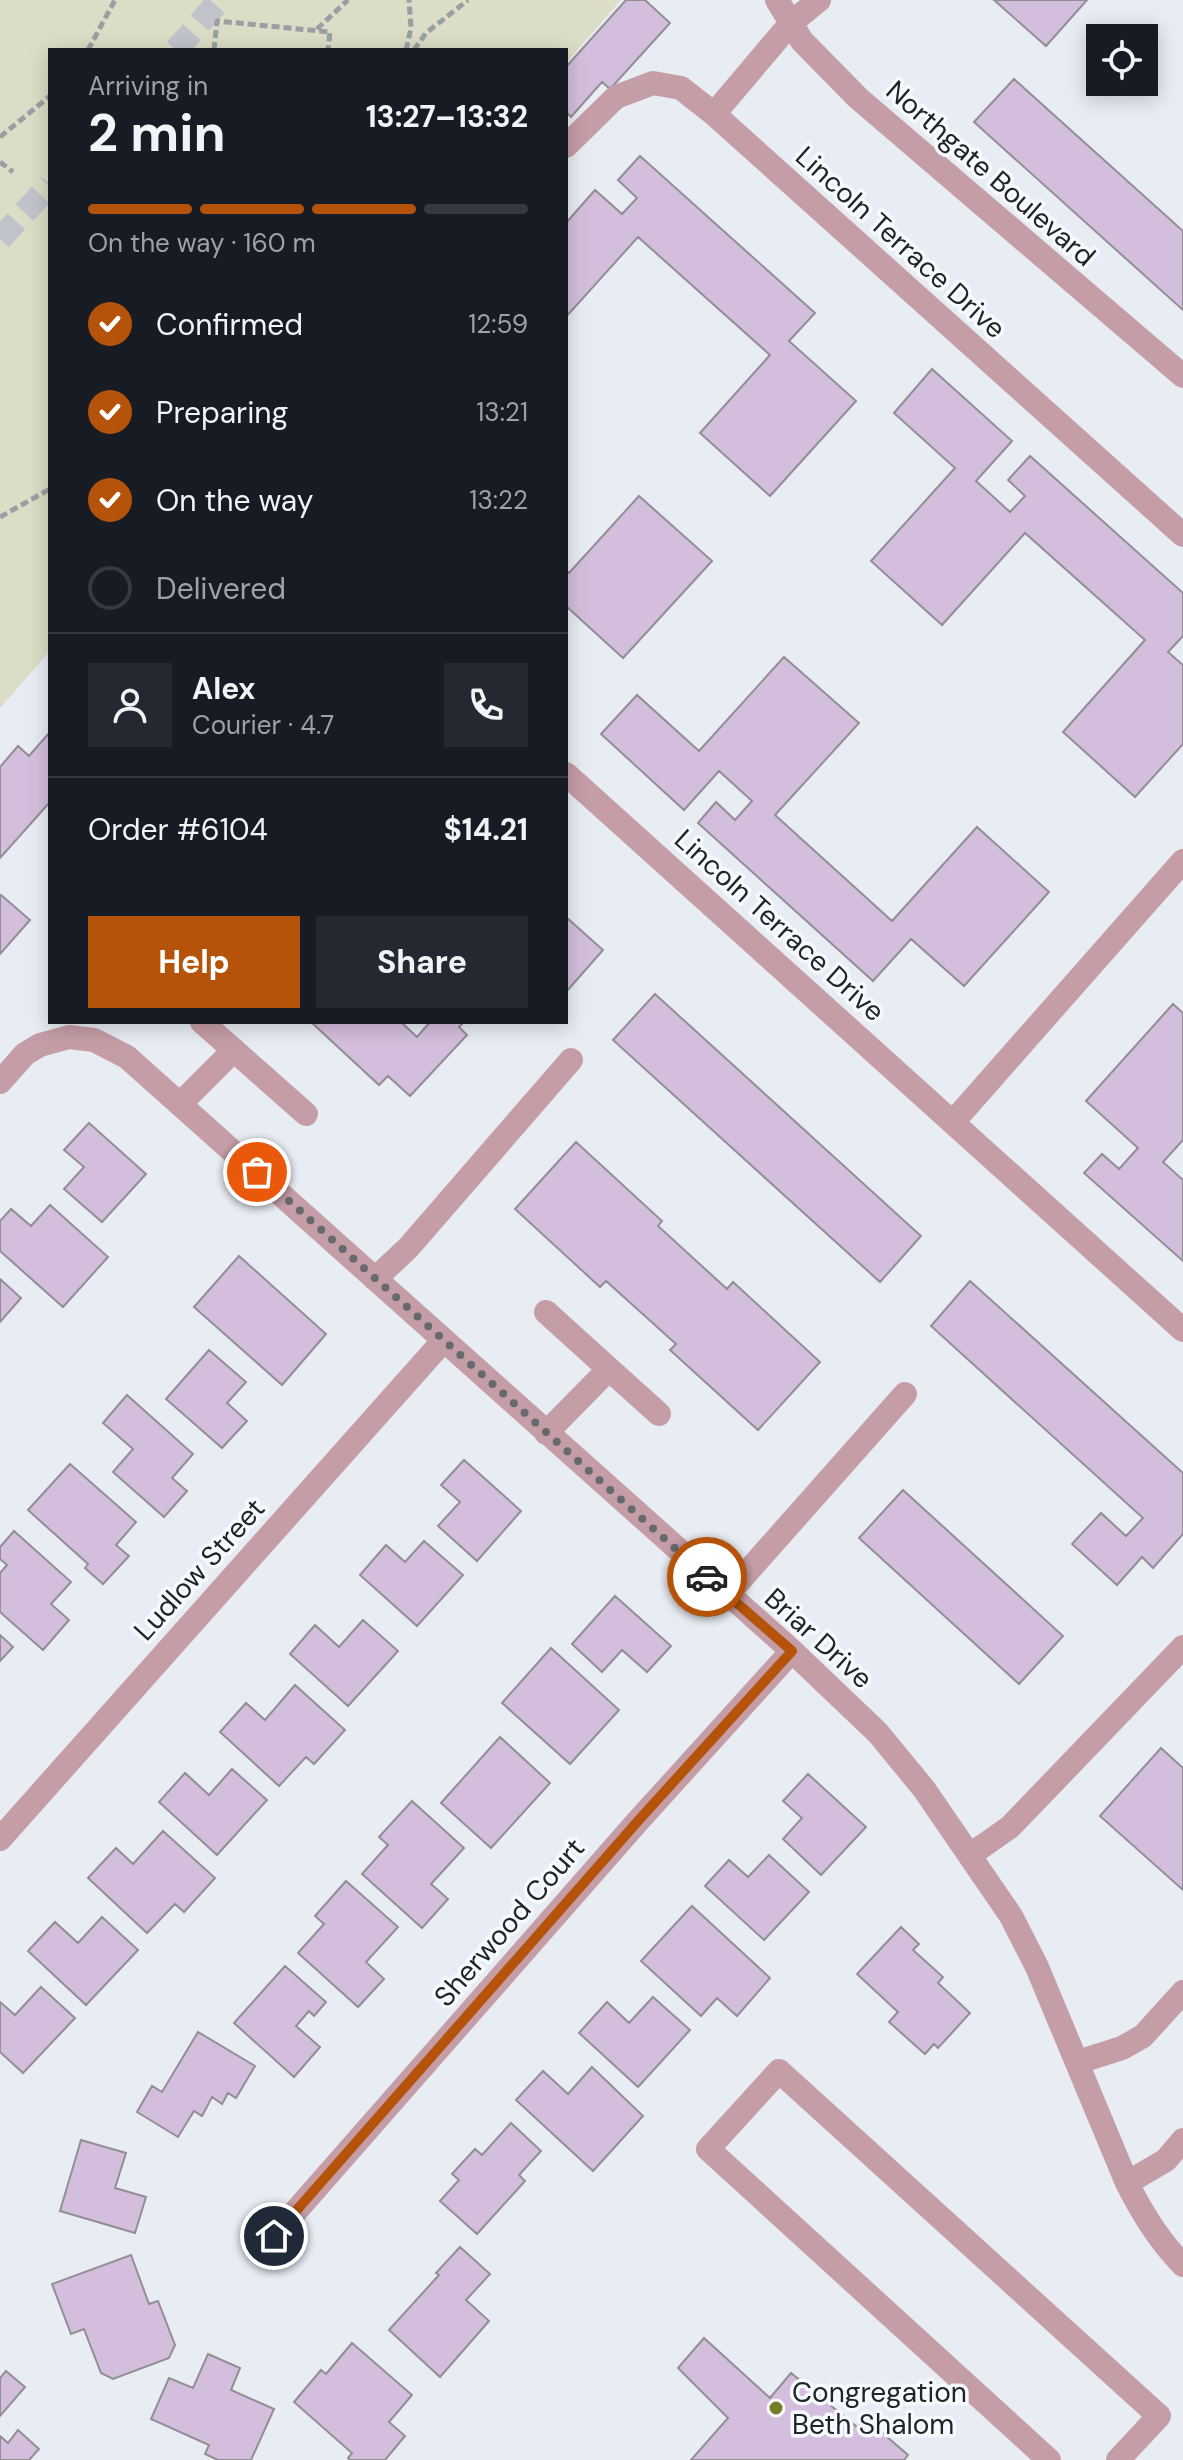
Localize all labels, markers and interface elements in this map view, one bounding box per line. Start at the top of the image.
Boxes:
map controls [1086,24,1158,96]
button: locate [1086,24,1158,96]
text: Arriving in [88,69,208,103]
street label: Northgate Boulevard [878,72,1103,274]
text: 13:27–13:32 [366,97,528,136]
text: 2 min [88,99,226,167]
street label: Lincoln Terrace Drive [788,138,1014,347]
text: On the way · 160 m [88,226,316,260]
icon: check [88,302,132,346]
text: Confirmed [156,305,303,344]
text: 12:59 [468,307,528,341]
icon: check [88,390,132,434]
text: Preparing [156,393,288,432]
text: 13:21 [476,395,528,429]
icon: check [88,478,132,522]
text: On the way [156,481,313,520]
text: 13:22 [469,483,528,517]
text: Delivered [156,569,286,608]
button: person [88,663,172,747]
button: phone [444,663,528,747]
text: Alex [192,669,255,708]
text: Courier · 4.7 [192,708,334,742]
text: Order #6104 [88,810,268,849]
text: $14.21 [444,810,528,849]
street label: Lincoln Terrace Drive [667,821,893,1030]
button: Help [88,916,300,1008]
button: Share [316,916,528,1008]
pin [223,1138,291,1206]
icon: bag [235,1150,279,1194]
street label: Ludlow Street [126,1491,273,1648]
courier [667,1537,747,1617]
icon: car [685,1555,729,1599]
street label: Briar Drive [757,1580,881,1697]
street label: Sherwood Court [426,1830,593,2014]
pin [240,2202,308,2270]
icon: home [252,2214,296,2258]
place label: Congregation Beth Shalom [792,2374,967,2443]
marker: Congregation Beth Shalom [767,2399,785,2417]

